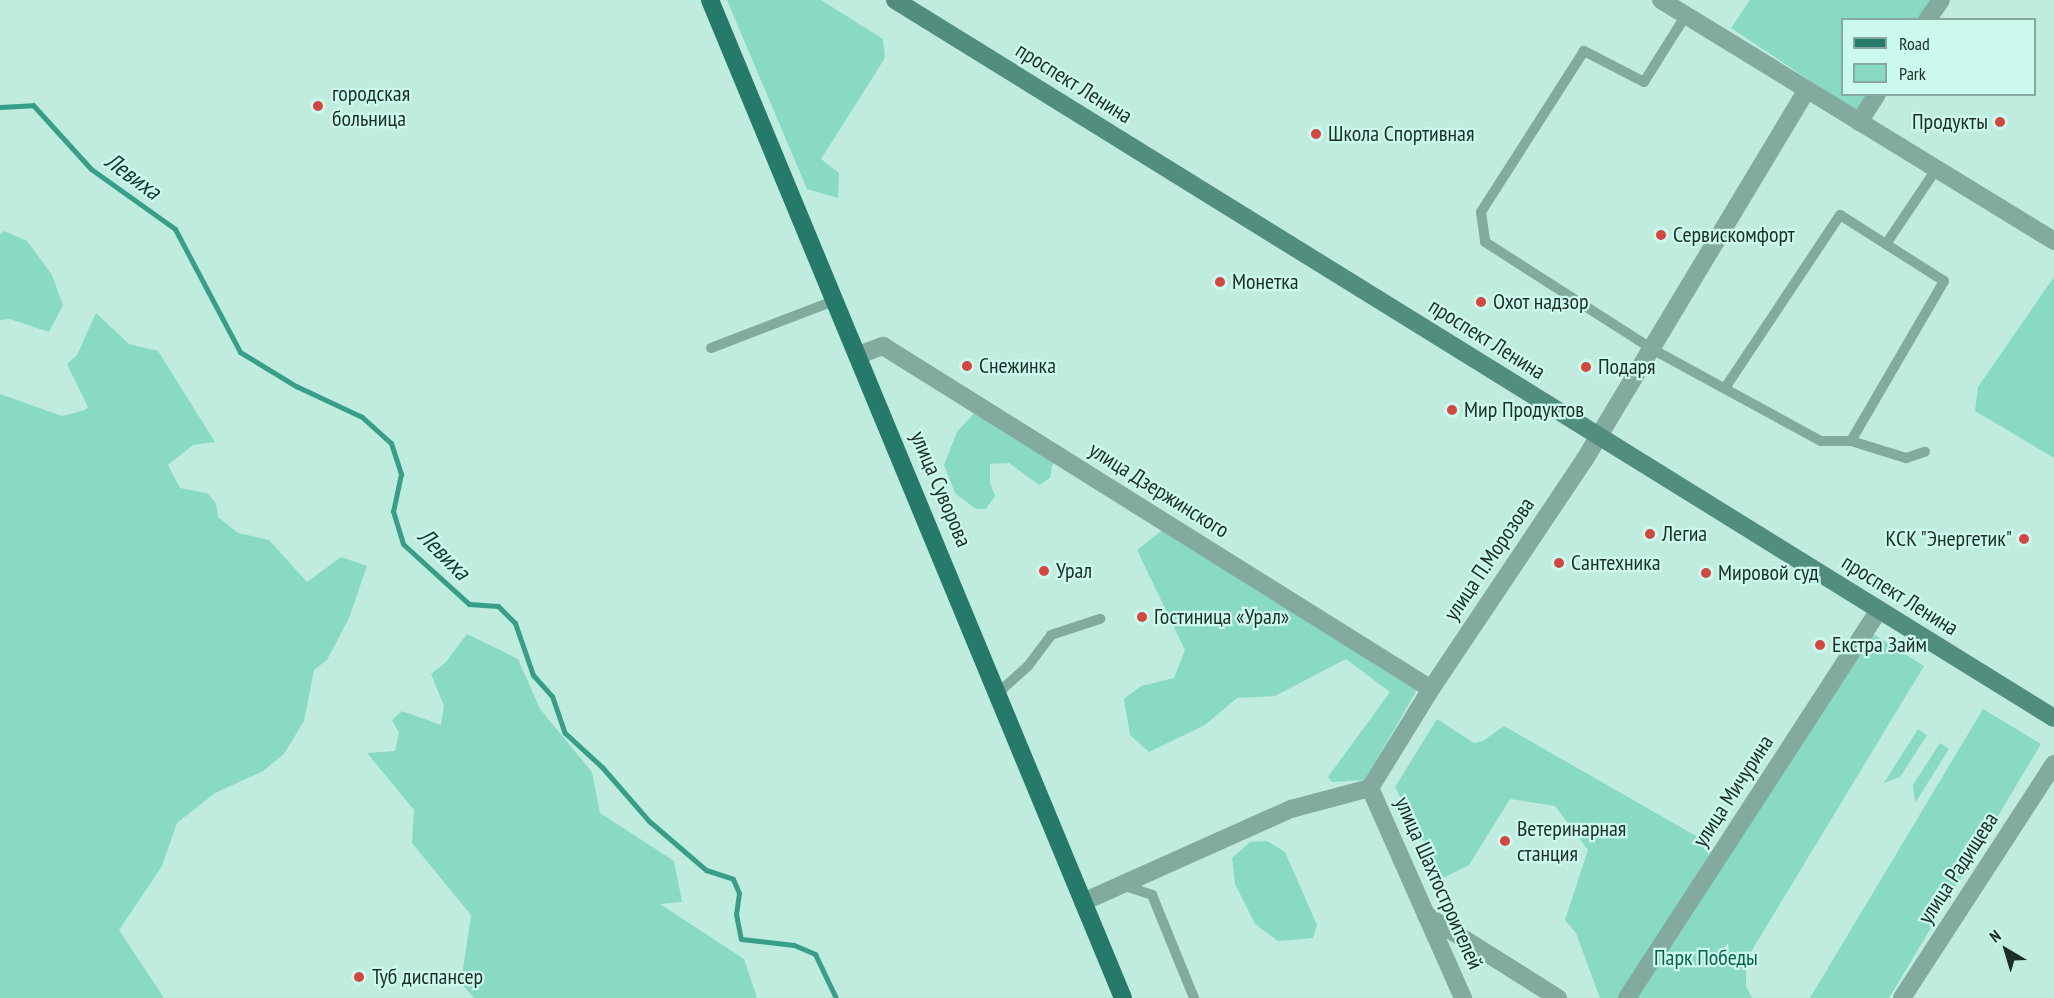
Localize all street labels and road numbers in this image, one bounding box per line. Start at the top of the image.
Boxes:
street label: проспект Ленина [1011,37,1137,129]
street label: проспект Ленина [1424,293,1550,385]
street label: улица Суворова [905,427,977,551]
street label: улица Дзержинского [1084,436,1234,544]
street label: улица П.Морозова [1438,492,1540,626]
street label: проспект Ленина [1837,549,1963,641]
street label: улица Мичурина [1687,730,1779,852]
street label: улица Шахтостроителей [1389,793,1489,973]
street label: улица Радищева [1912,807,2004,929]

